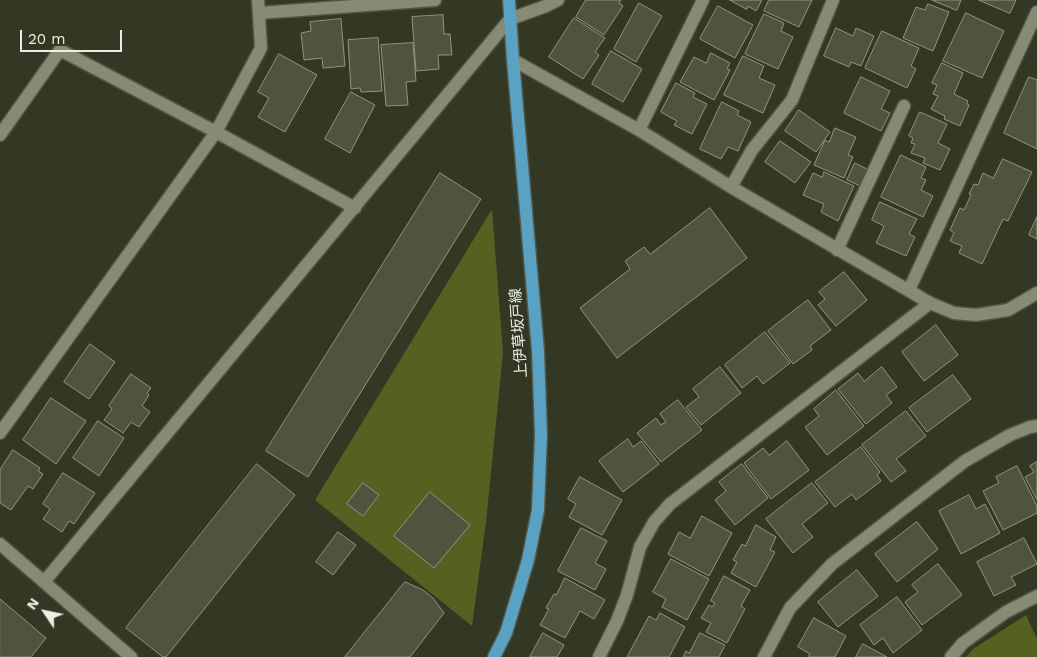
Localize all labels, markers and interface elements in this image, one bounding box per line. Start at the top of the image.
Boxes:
scale bar [22,20,125,52]
text: 20 m [28,30,66,48]
street label: 上伊草坂戸線 [507,287,531,379]
north arrow [20,587,70,637]
text: N [23,595,42,612]

